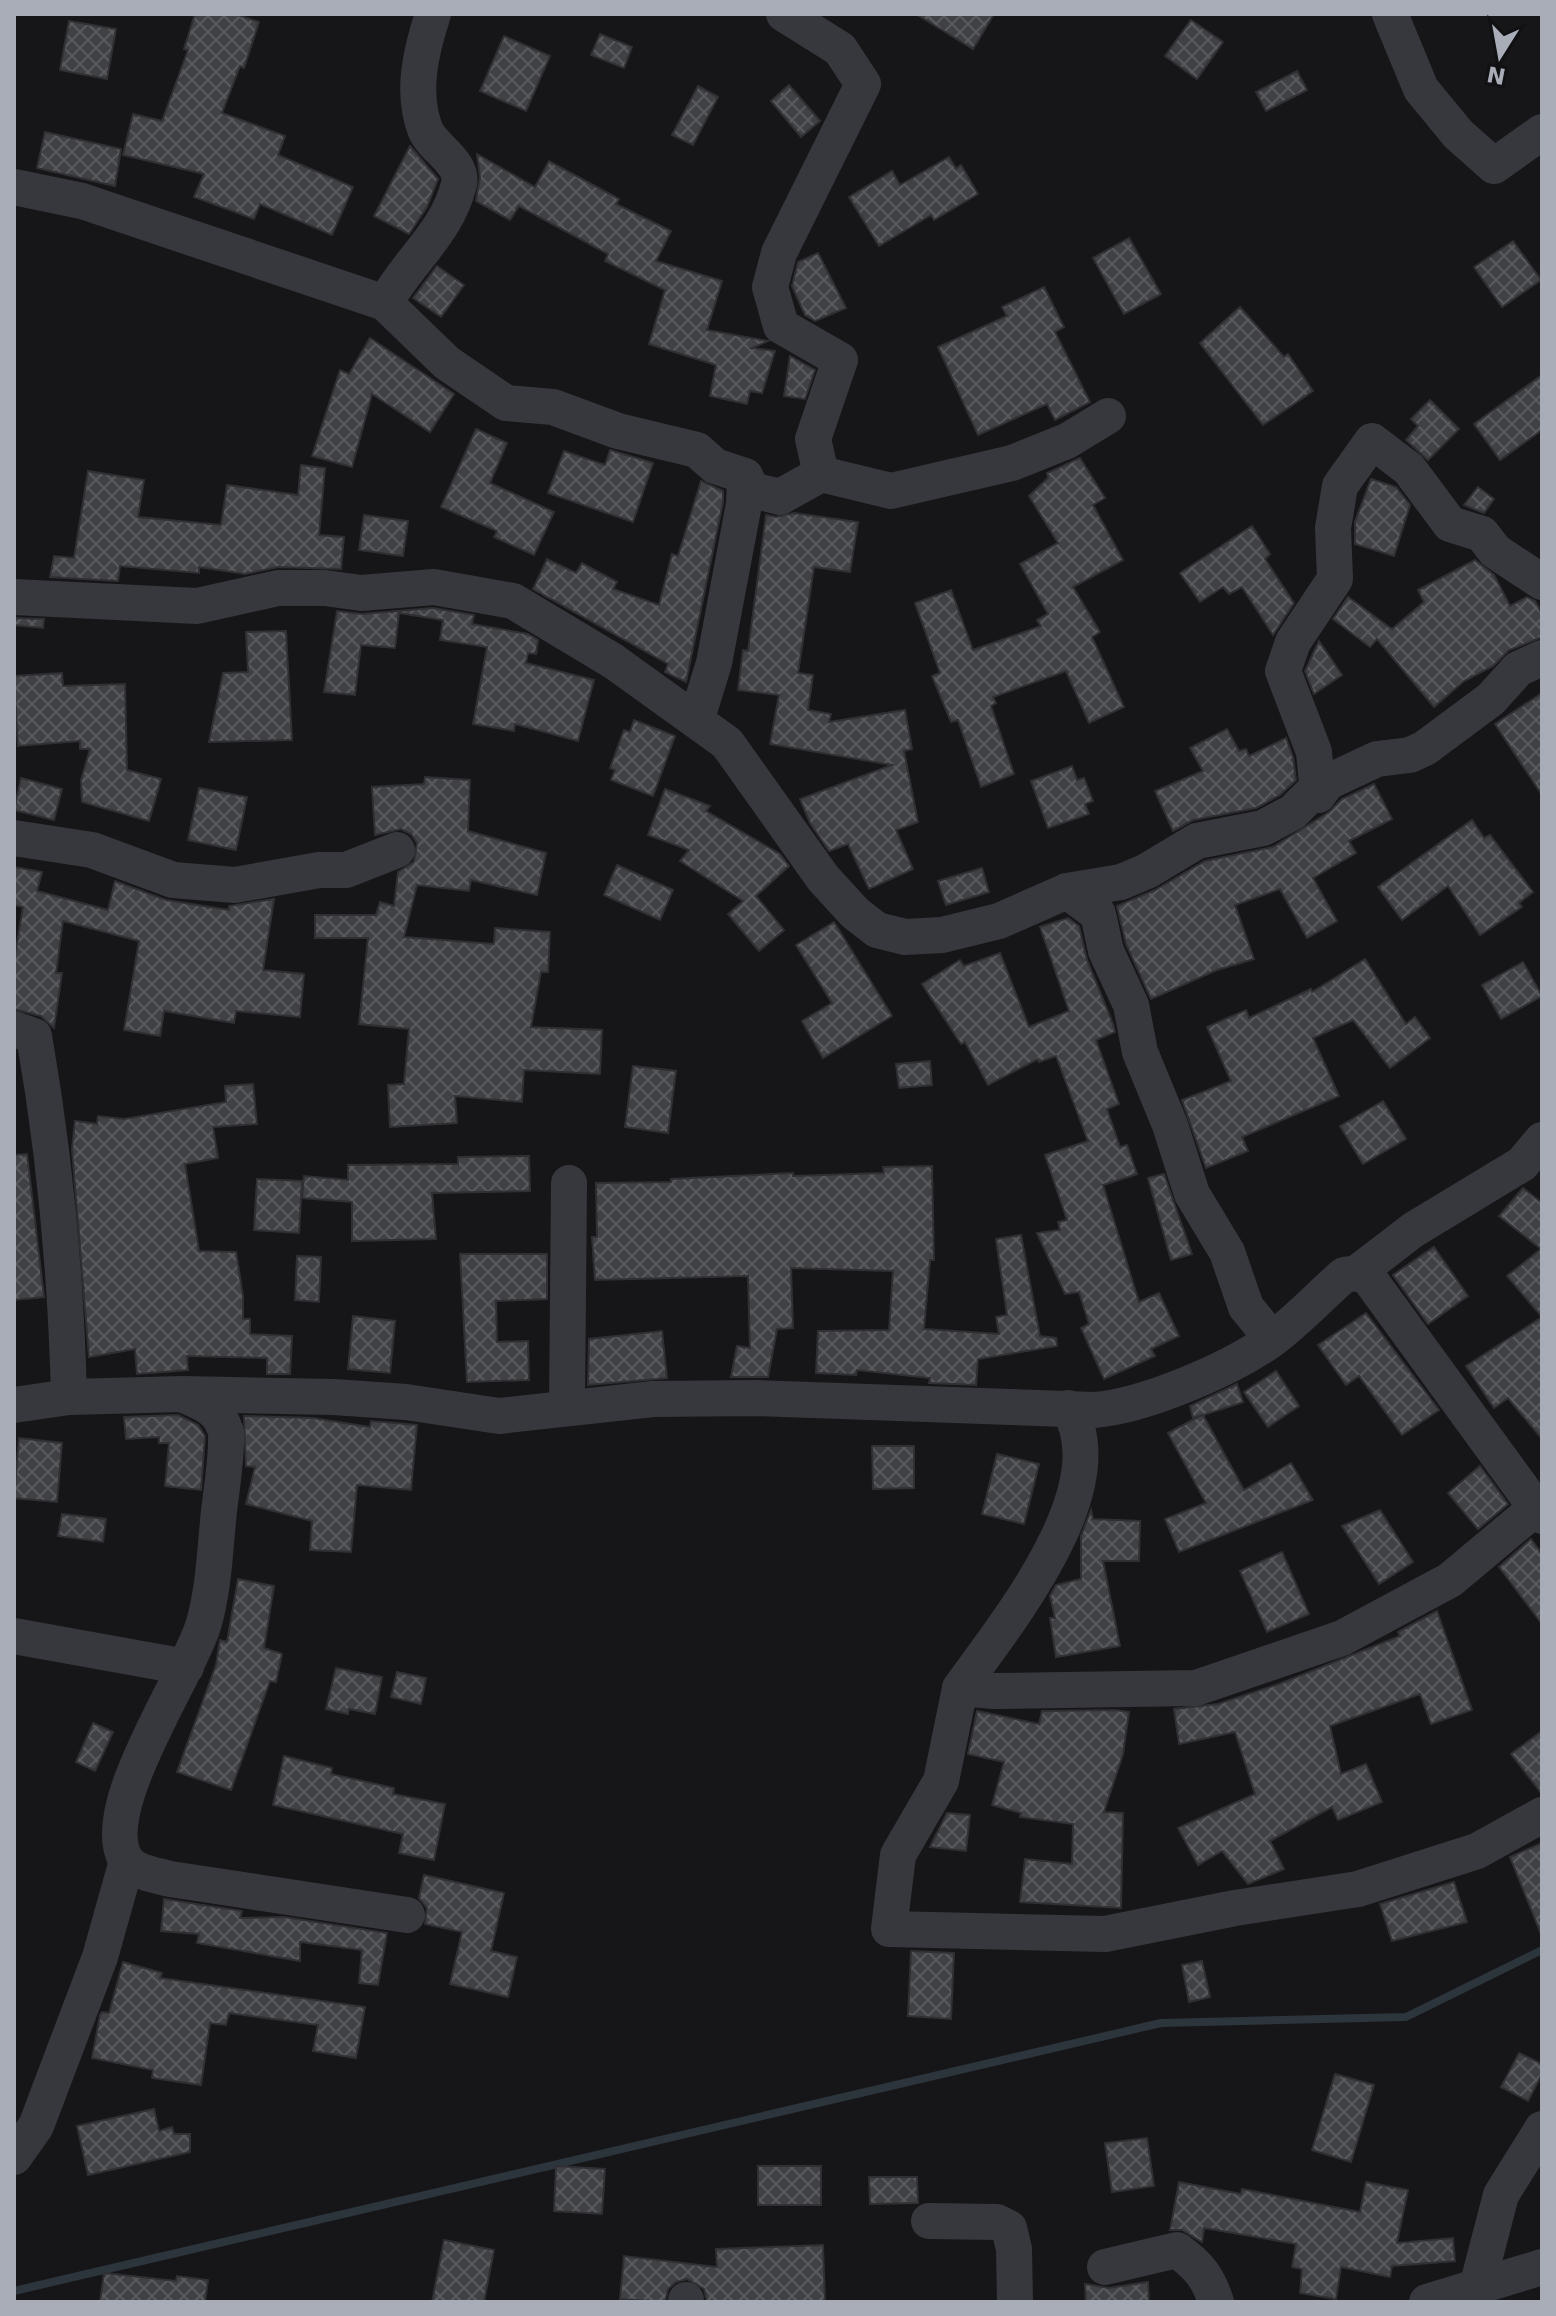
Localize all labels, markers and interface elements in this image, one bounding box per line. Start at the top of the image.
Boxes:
north arrow [1460,16,1540,96]
text: N [1485,61,1508,89]

